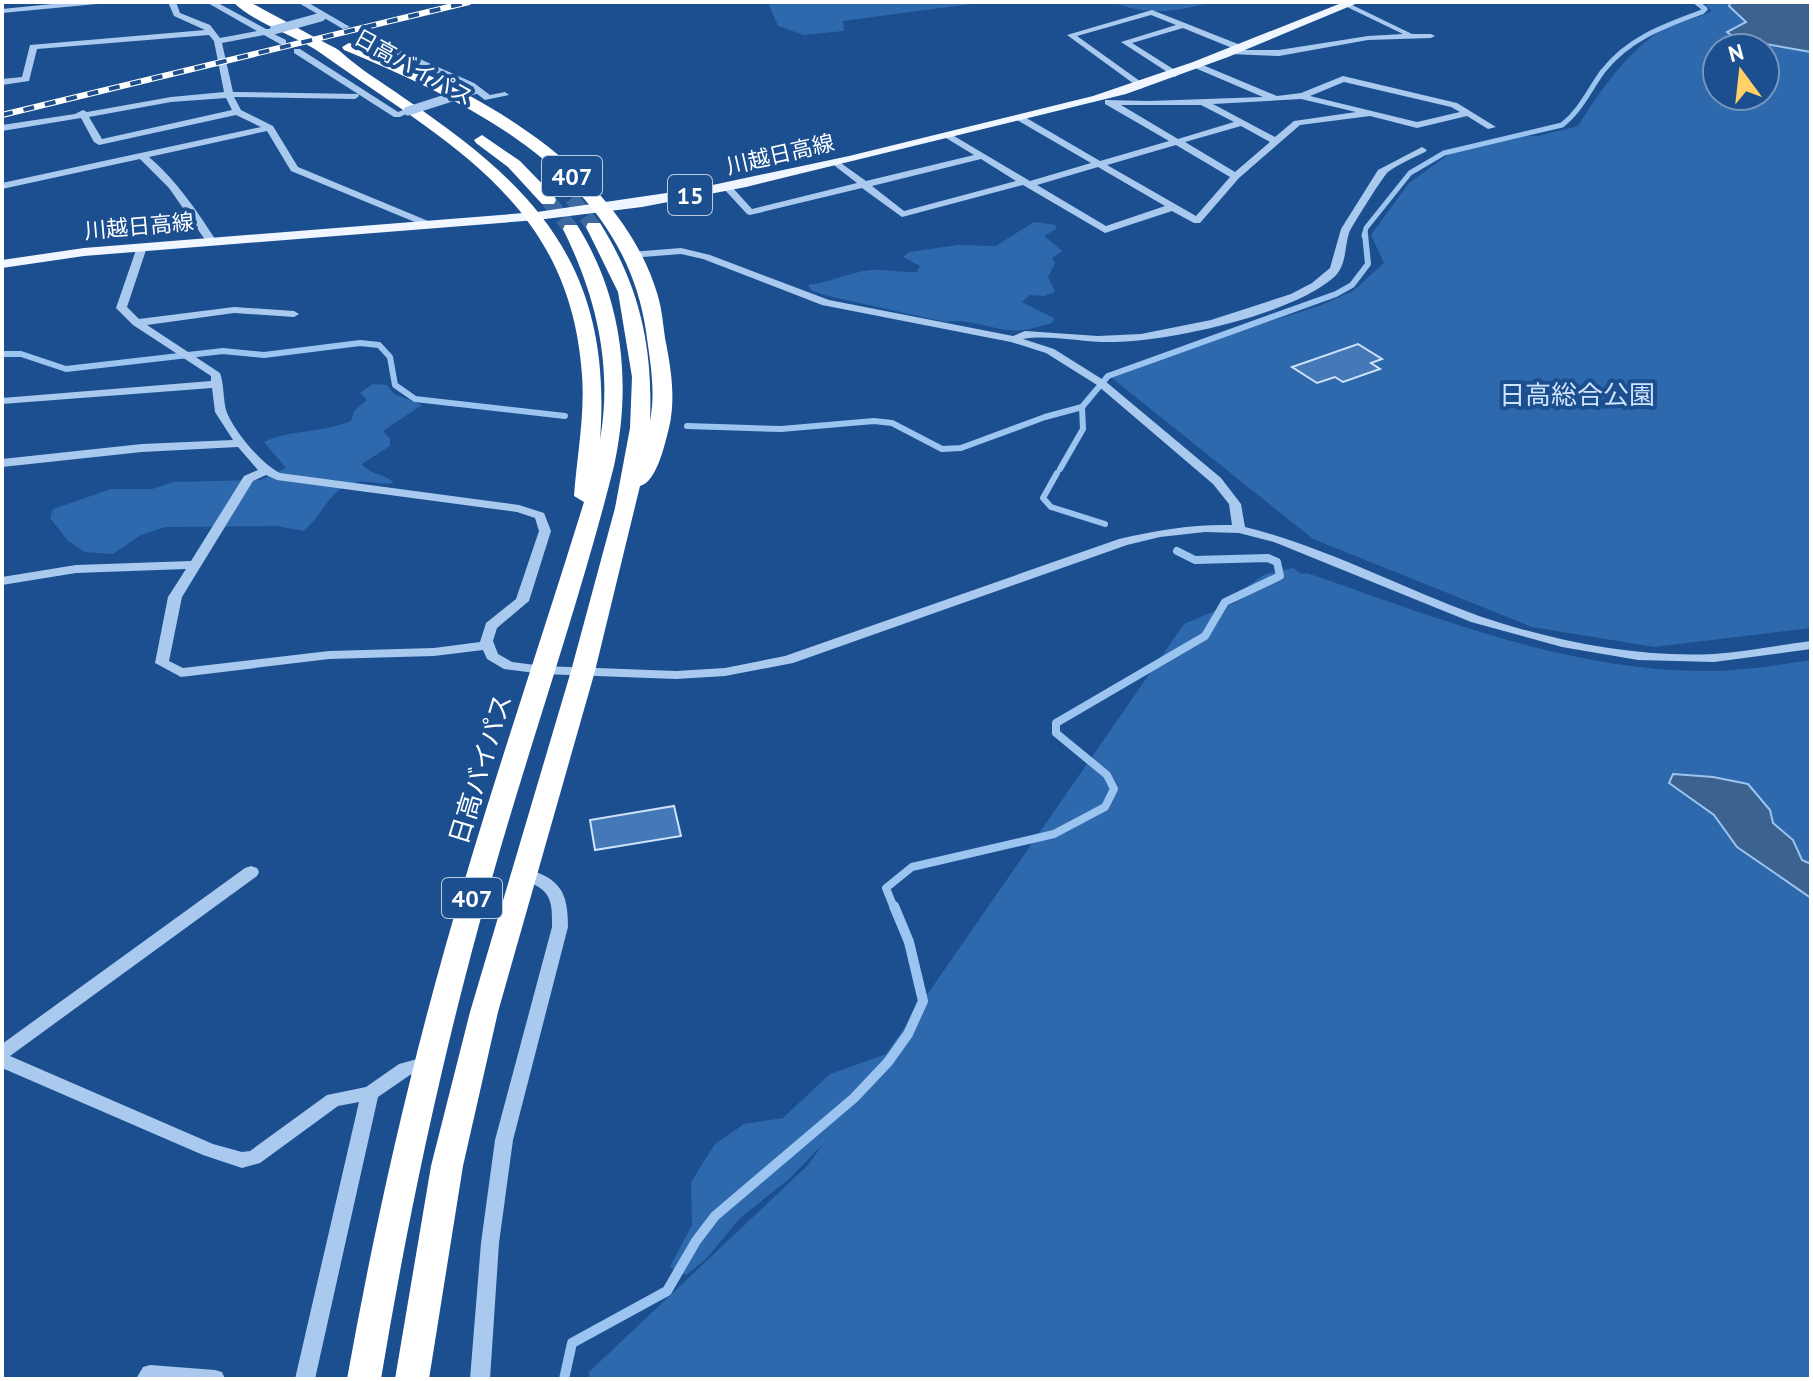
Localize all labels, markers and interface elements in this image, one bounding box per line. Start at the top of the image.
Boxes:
street label: 日高バイパス [350,23,478,111]
north arrow [1701,32,1781,112]
text: N [1725,37,1746,68]
street label: 川越日高線 [723,128,837,180]
road number: 407 [542,156,602,196]
road number: 15 [668,175,712,215]
street label: 川越日高線 [83,207,195,245]
park label: 日高総合公園 [1499,378,1655,411]
street label: 日高バイパス [441,690,519,848]
road number: 407 [442,878,502,918]

